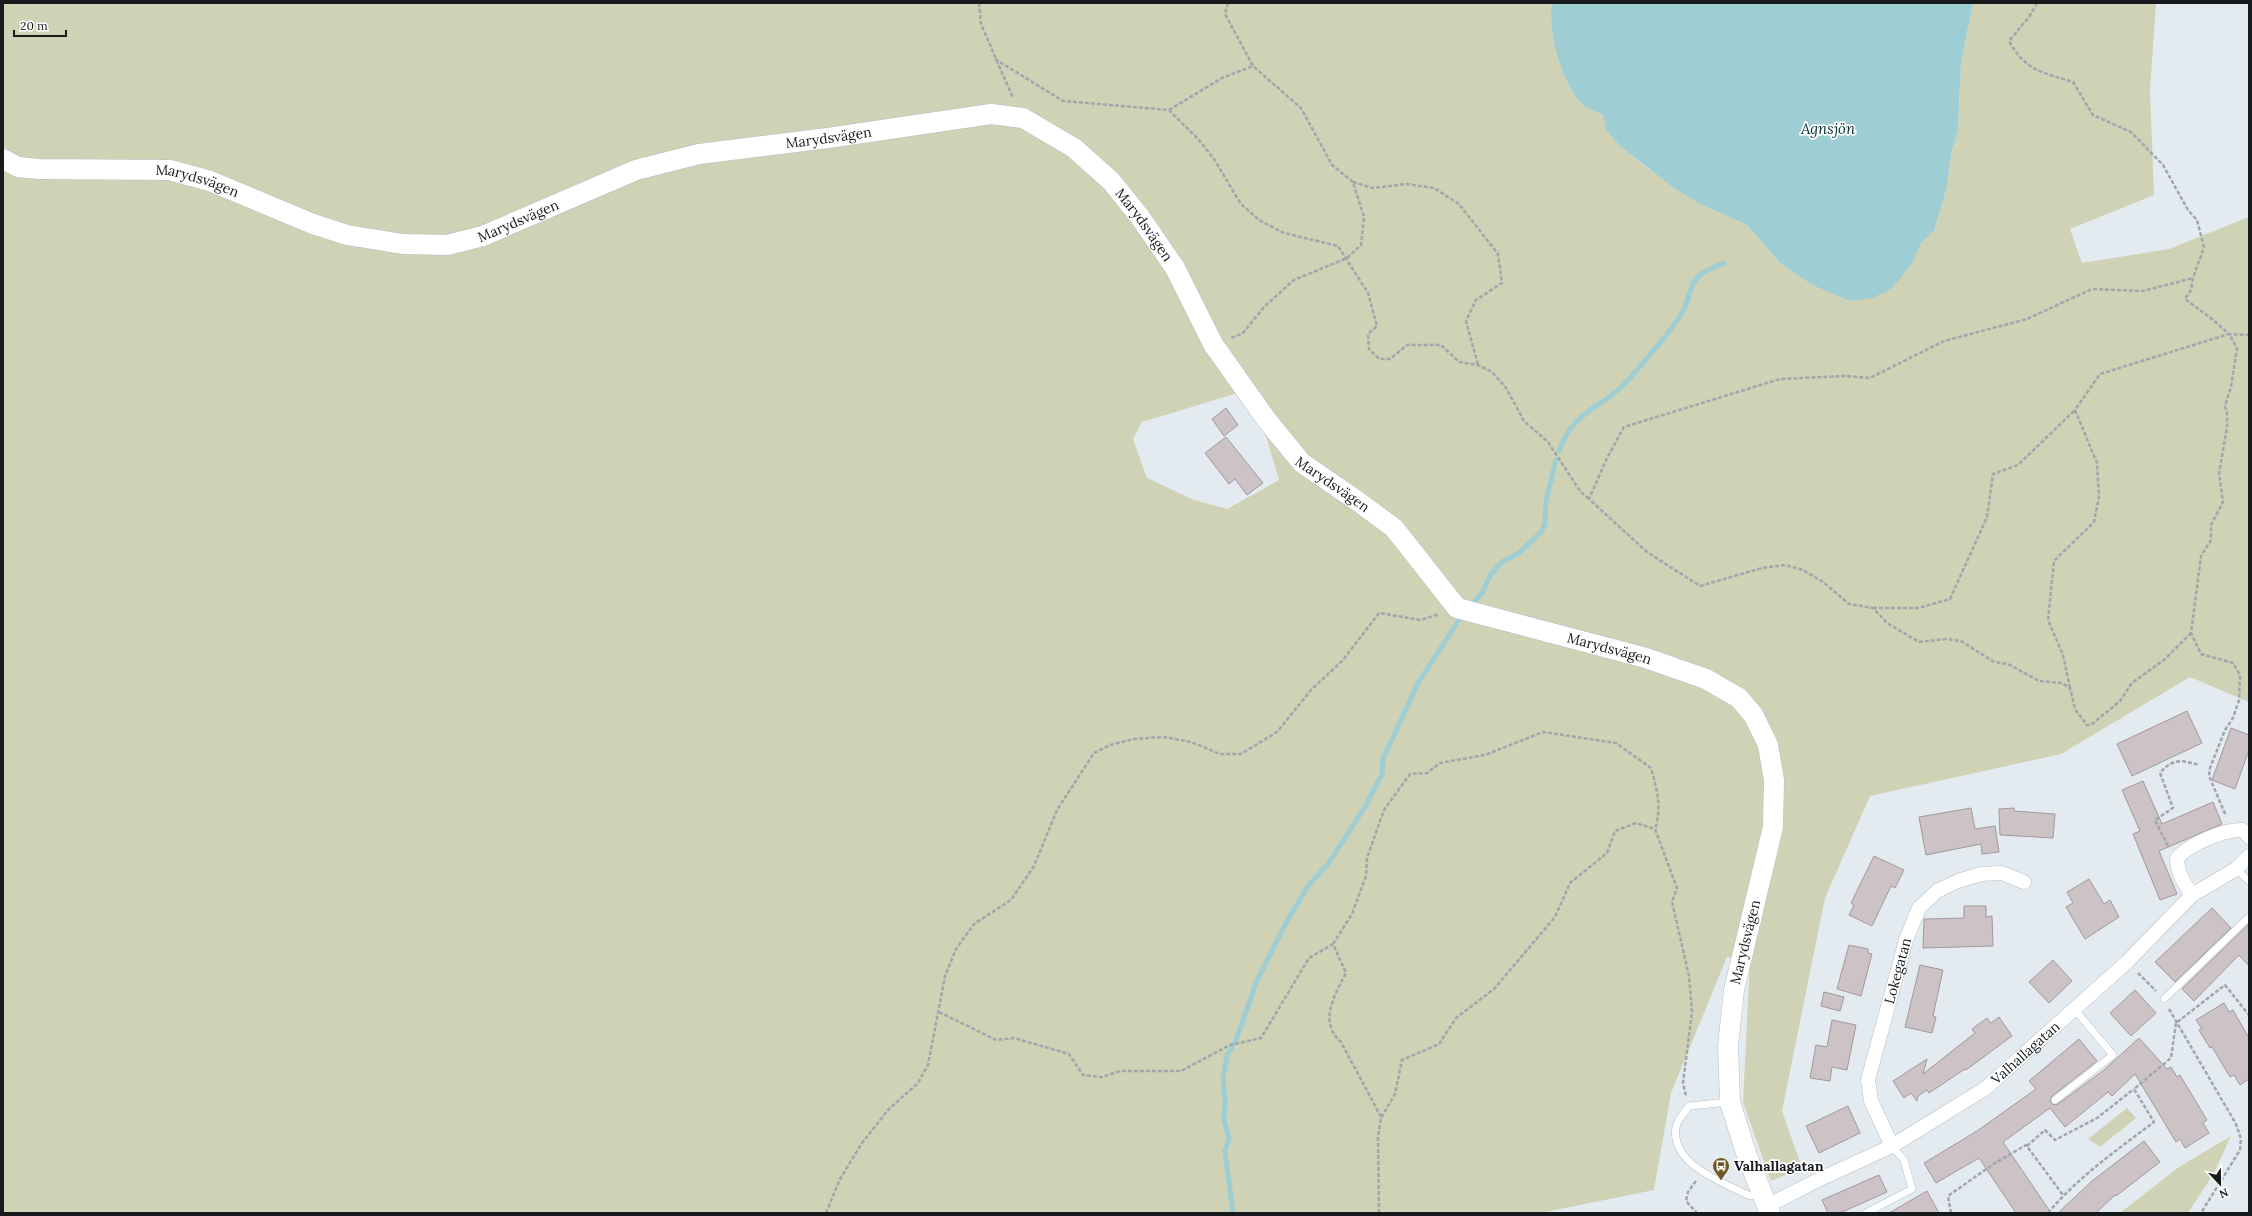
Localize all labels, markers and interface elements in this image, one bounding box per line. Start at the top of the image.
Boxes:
scale bar [14,12,66,38]
text: 20 m [20,18,48,33]
water label: Agnsjön [1800,119,1856,138]
street label: Marydsvägen [785,123,873,152]
street label: Marydsvägen [156,161,242,201]
street label: Marydsvägen [1111,184,1177,265]
street label: Marydsvägen [475,195,562,246]
street label: Marydsvägen [1292,452,1374,516]
street label: Marydsvägen [1565,629,1655,668]
street label: Marydsvägen [1726,897,1764,986]
street label: Lokegatan [1880,935,1915,1006]
street label: Valhallagatan [1986,1017,2064,1089]
bus stop icon: Valhallagatan [1711,1156,1731,1181]
place label: Valhallagatan [1734,1157,1824,1175]
north arrow [2200,1164,2240,1204]
text: N [2217,1185,2230,1202]

